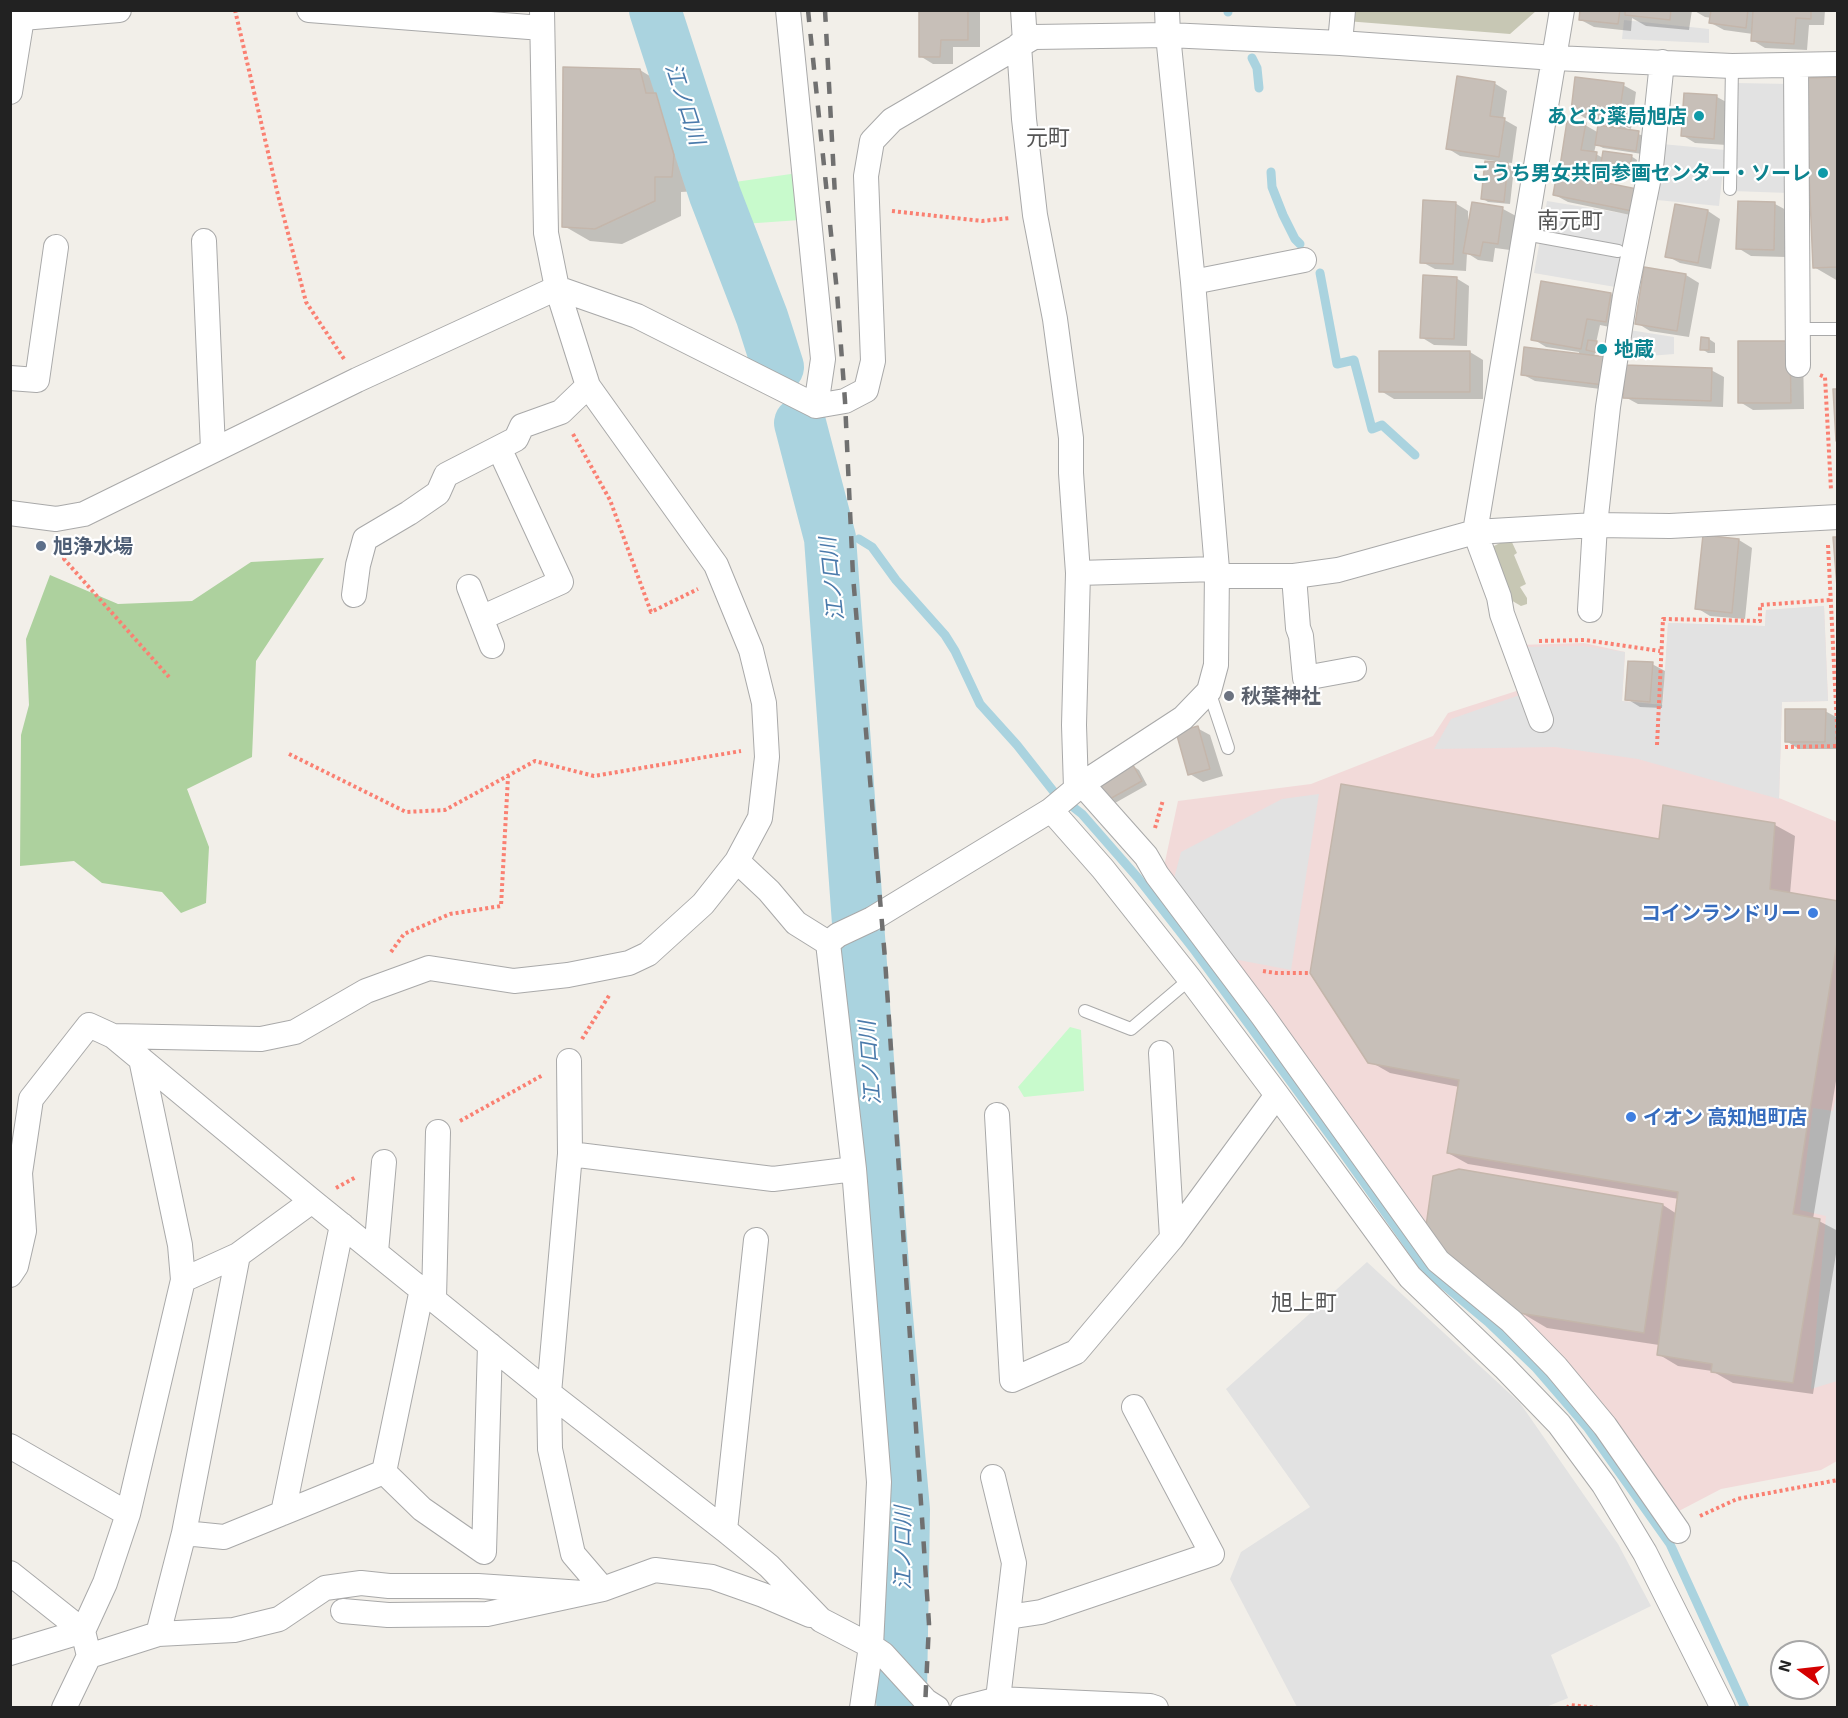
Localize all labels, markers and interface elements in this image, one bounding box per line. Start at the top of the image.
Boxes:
water label: 江ノ口川 [660,60,710,148]
place label: あとむ薬局旭店 [1547,104,1687,128]
marker: あとむ薬局旭店 [1692,109,1706,123]
district label: 元町 [1026,125,1070,151]
place label: こうち男女共同参画センター・ソーレ [1471,161,1811,185]
marker: こうち男女共同参画センター・ソーレ [1816,166,1830,180]
district label: 南元町 [1537,208,1603,234]
place label: 地蔵 [1614,337,1654,361]
marker: 地蔵 [1595,342,1609,356]
place label: 旭浄水場 [53,534,133,558]
water label: 江ノ口川 [815,536,849,622]
marker: 旭浄水場 [34,539,48,553]
place label: 秋葉神社 [1241,684,1321,708]
marker: 秋葉神社 [1222,689,1236,703]
place label: コインランドリー [1641,901,1801,925]
marker: コインランドリー [1806,906,1820,920]
water label: 江ノ口川 [855,1020,885,1106]
place label: イオン 高知旭町店 [1643,1105,1807,1129]
marker: イオン 高知旭町店 [1624,1110,1638,1124]
district label: 旭上町 [1271,1290,1337,1316]
water label: 江ノ口川 [890,1506,916,1590]
north arrow [1770,1640,1830,1700]
text: N [1773,1658,1795,1674]

